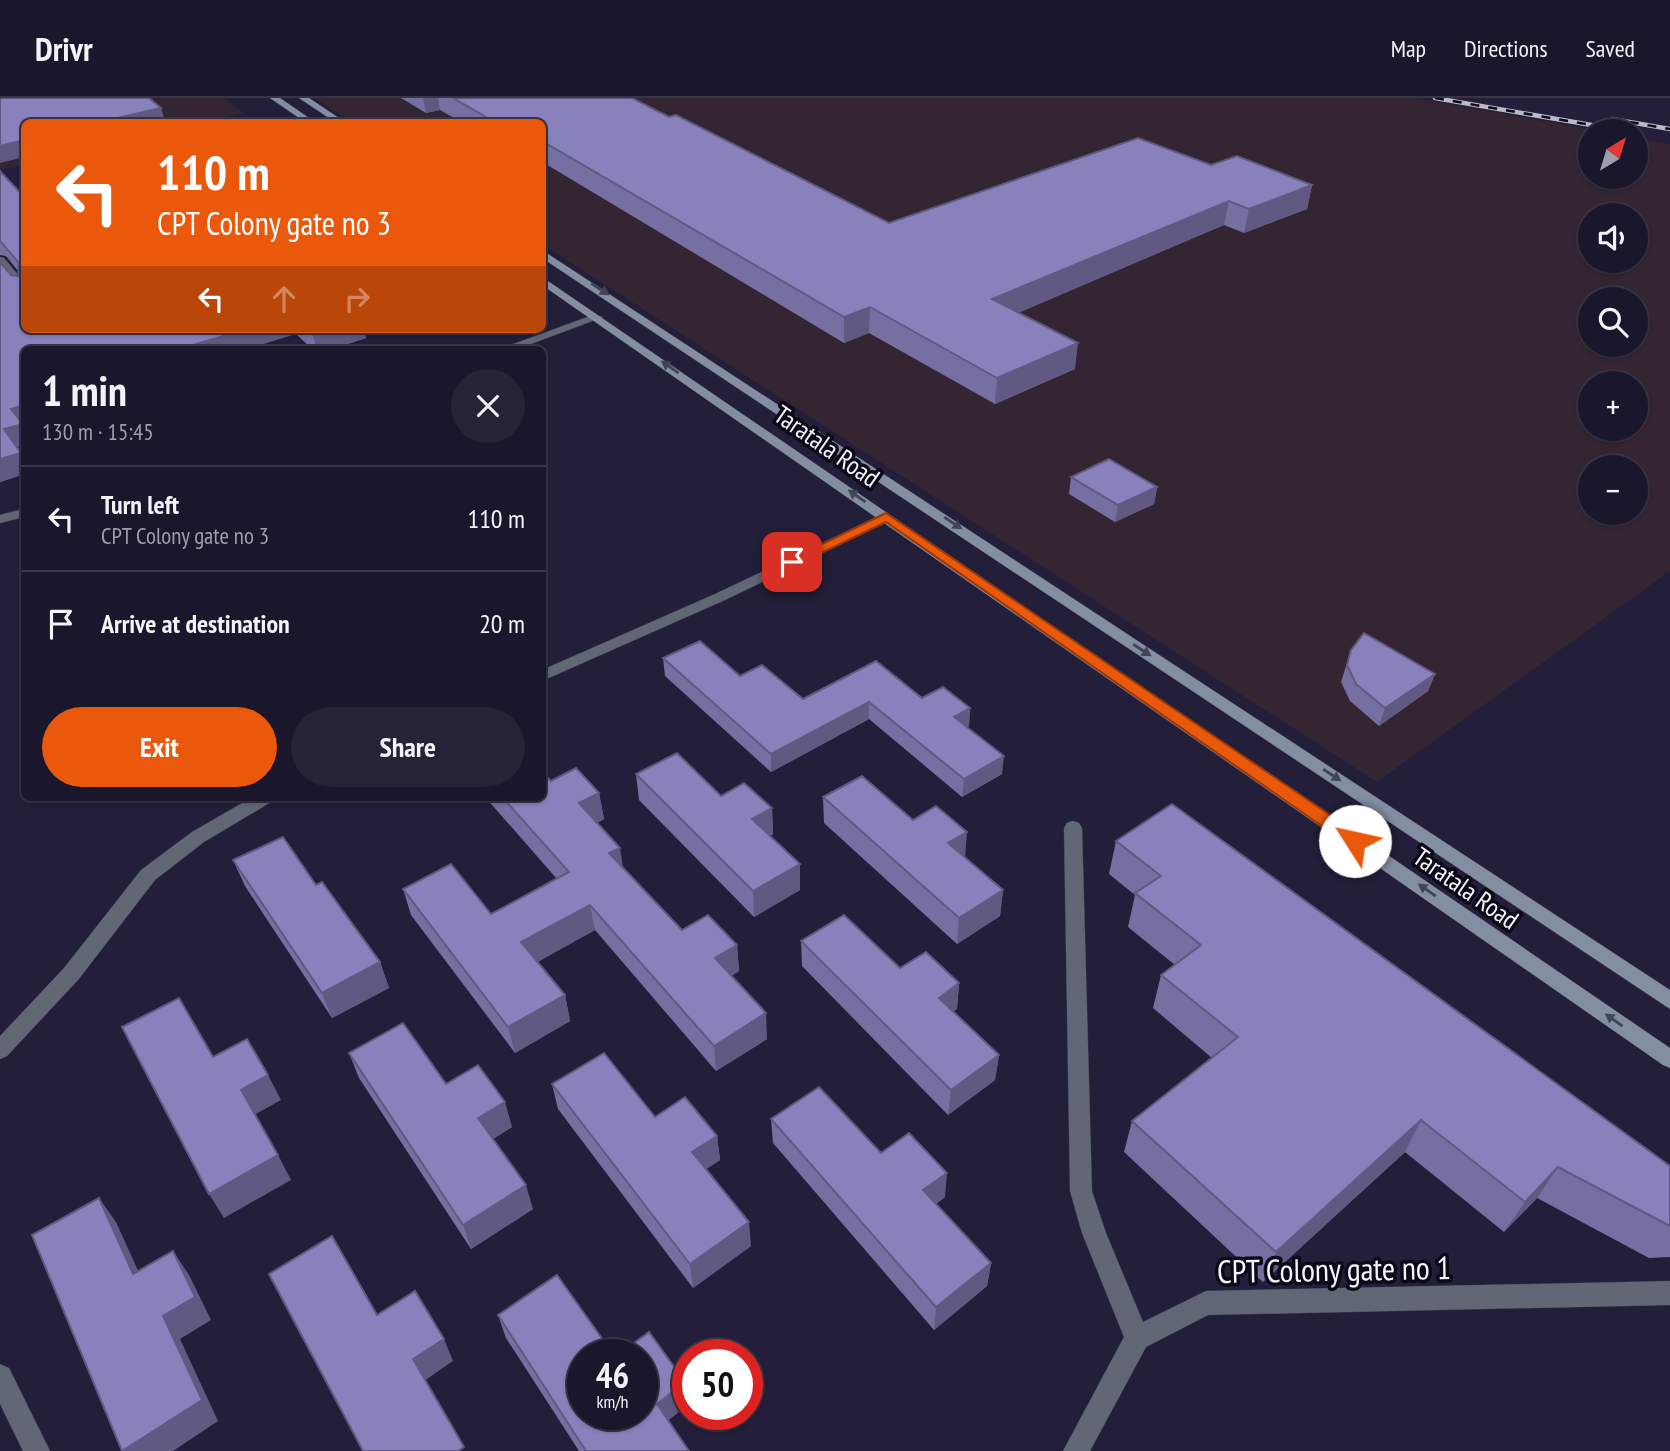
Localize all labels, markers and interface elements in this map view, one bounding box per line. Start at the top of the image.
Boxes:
text: Drivr [35,27,93,70]
text: Map [1391,33,1426,64]
text: Directions [1464,33,1548,64]
text: Saved [1586,33,1635,64]
north arrow [1578,119,1648,189]
map controls [1578,119,1648,525]
text: 110 m [157,140,270,204]
icon: left [42,147,133,238]
text: CPT Colony gate no 3 [157,202,391,244]
button: sound [1578,203,1648,273]
icon: left [192,280,230,318]
icon: ahead [265,280,303,318]
icon: right [338,280,376,318]
one-way arrow [590,283,610,296]
button: search [1578,287,1648,357]
one-way arrow [661,360,679,374]
text: 1 min [42,363,127,418]
button: close [451,369,525,443]
button: + [1578,371,1648,441]
street label: Taratala Road [768,398,886,494]
text: 130 m · 15:45 [42,417,154,446]
button: − [1578,455,1648,525]
text: Turn left [101,488,179,521]
one-way arrow [848,489,866,503]
icon: left [42,500,80,538]
text: 110 m [467,502,525,535]
one-way arrow [944,516,962,530]
text: CPT Colony gate no 3 [101,521,269,550]
pin [762,532,822,592]
icon: arrive [773,543,811,581]
icon: arrive [42,605,80,643]
text: Arrive at destination [101,607,290,640]
text: 20 m [479,607,525,640]
one-way arrow [1132,644,1151,657]
button: Exit [42,707,277,787]
button: Share [291,707,525,787]
one-way arrow [1323,768,1341,782]
position arrow [1318,804,1392,878]
street label: Taratala Road [1407,840,1525,936]
one-way arrow [1417,884,1437,897]
one-way arrow [1605,1013,1623,1027]
street label: CPT Colony gate no 1 [1217,1246,1451,1292]
speed limit sign: 50 [672,1339,763,1430]
text: 46 [596,1352,629,1398]
text: km/h [597,1390,628,1413]

